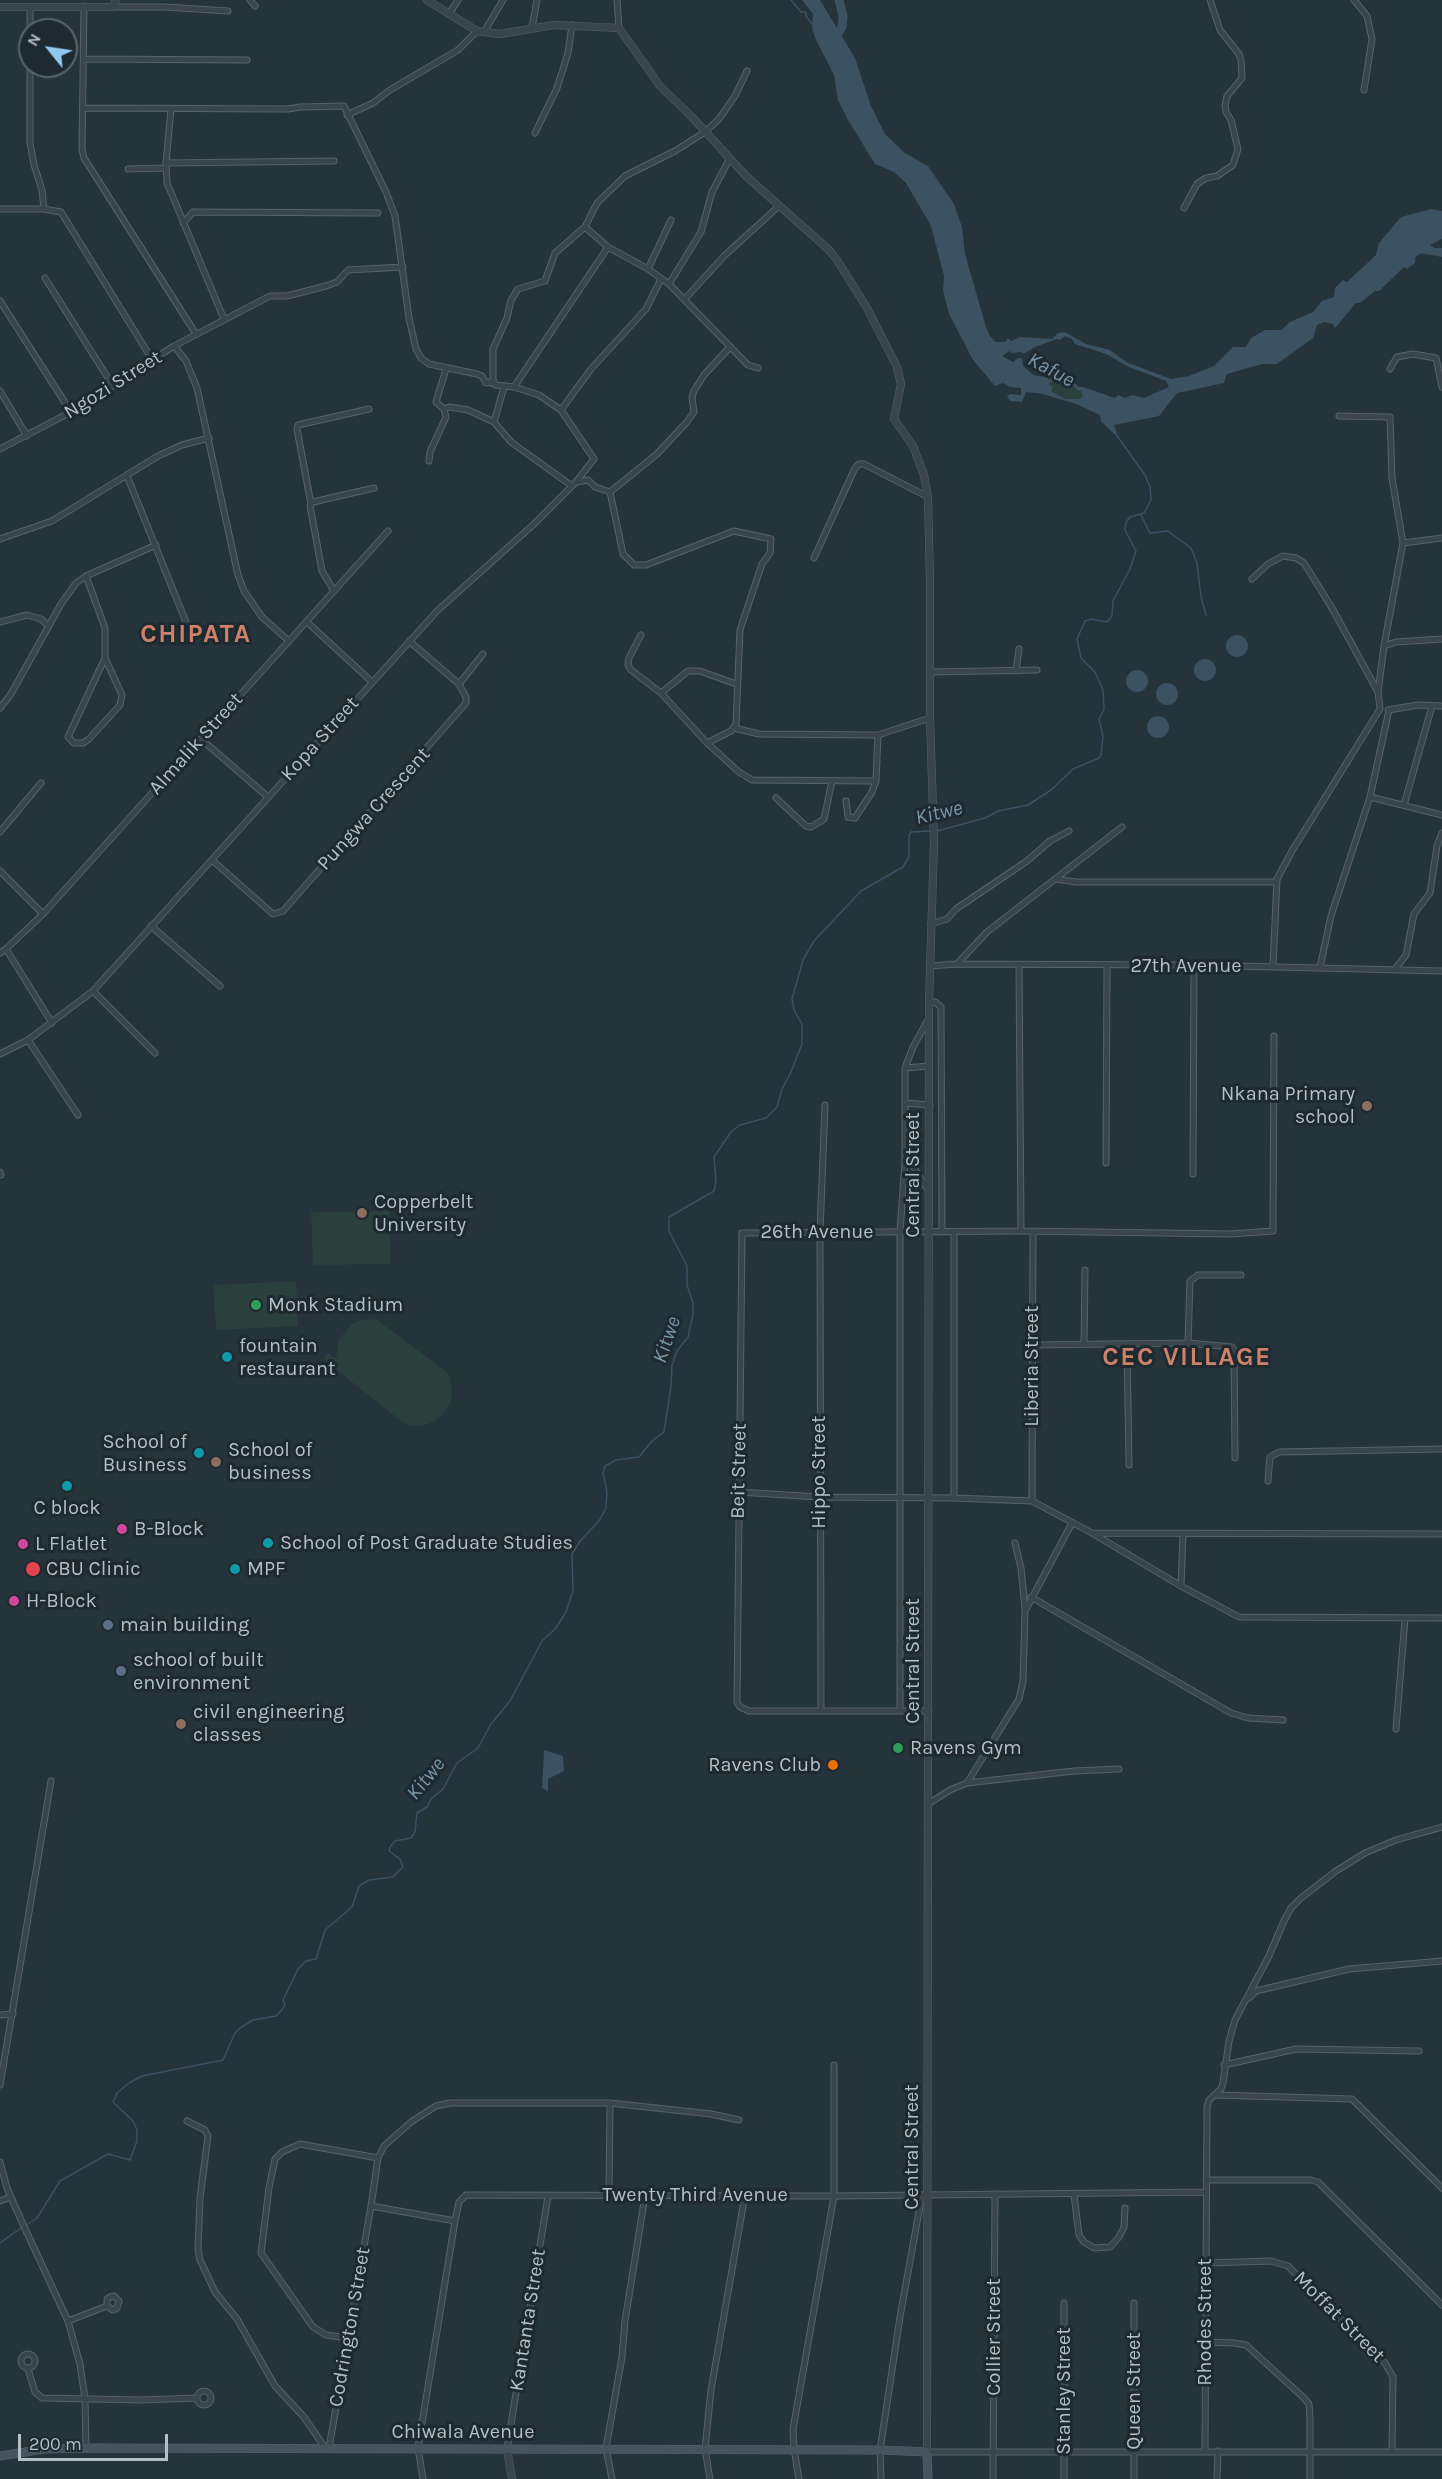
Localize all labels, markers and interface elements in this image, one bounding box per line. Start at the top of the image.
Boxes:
north arrow [18,18,78,78]
text: N [23,30,45,49]
street label: Ngozi Street [60,345,166,425]
water label: Kafue [1023,347,1079,393]
district label: CHIPATA [140,619,252,651]
street label: Almalik Street [144,688,248,800]
street label: Kopa Street [276,692,364,786]
street label: Pungwa Crescent [312,743,436,875]
water label: Kitwe [913,795,965,831]
street label: 27th Avenue [1130,954,1242,978]
place label: Nkana Primary school [1221,1082,1355,1129]
marker: Nkana Primary school [1360,1099,1374,1113]
street label: Central Street [901,1112,925,1238]
place label: Copperbelt University [374,1190,473,1237]
marker: Copperbelt University [355,1206,369,1220]
street label: 26th Avenue [760,1220,874,1244]
place label: Monk Stadium [268,1293,403,1317]
marker: Monk Stadium [249,1298,263,1312]
street label: Liberia Street [1020,1305,1044,1427]
water label: Kitwe [647,1313,687,1367]
place label: fountain restaurant [239,1334,335,1381]
district label: CEC VILLAGE [1102,1342,1272,1374]
marker: fountain restaurant [220,1350,234,1364]
street label: Hippo Street [807,1415,831,1529]
street label: Beit Street [726,1423,752,1519]
place label: School of Business [103,1430,187,1477]
place label: School of business [228,1438,312,1485]
marker: School of Business [192,1446,206,1460]
marker: School of business [209,1455,223,1469]
marker: C block [60,1479,74,1493]
place label: C block [34,1496,100,1520]
place label: B-Block [134,1517,204,1541]
marker: B-Block [115,1522,129,1536]
place label: School of Post Graduate Studies [280,1531,573,1555]
place label: L Flatlet [35,1532,107,1556]
marker: School of Post Graduate Studies [261,1536,275,1550]
marker: L Flatlet [16,1537,30,1551]
place label: CBU Clinic [46,1557,141,1581]
place label: MPF [247,1557,285,1581]
marker: CBU Clinic [24,1560,42,1578]
marker: MPF [228,1562,242,1576]
place label: H-Block [26,1589,97,1613]
marker: H-Block [7,1594,21,1608]
street label: Central Street [901,1598,925,1724]
place label: main building [120,1613,249,1637]
marker: main building [101,1618,115,1632]
place label: school of built environment [133,1648,264,1695]
marker: school of built environment [114,1664,128,1678]
place label: civil engineering classes [193,1700,344,1747]
marker: civil engineering classes [174,1717,188,1731]
place label: Ravens Gym [910,1736,1022,1760]
marker: Ravens Gym [891,1741,905,1755]
water label: Kitwe [401,1753,451,1805]
place label: Ravens Club [708,1753,821,1777]
marker: Ravens Club [826,1758,840,1772]
street label: Central Street [900,2084,924,2210]
street label: Twenty Third Avenue [602,2183,788,2207]
street label: Codrington Street [324,2245,376,2409]
street label: Kantanta Street [505,2247,551,2393]
street label: Rhodes Street [1193,2258,1217,2386]
street label: Moffat Street [1288,2266,1390,2368]
street label: Collier Street [982,2278,1006,2396]
street label: Stanley Street [1052,2327,1076,2455]
street label: Queen Street [1122,2332,1146,2450]
street label: Chiwala Avenue [392,2420,534,2444]
scale bar [21,2422,171,2460]
text: 200 m [29,2433,82,2455]

